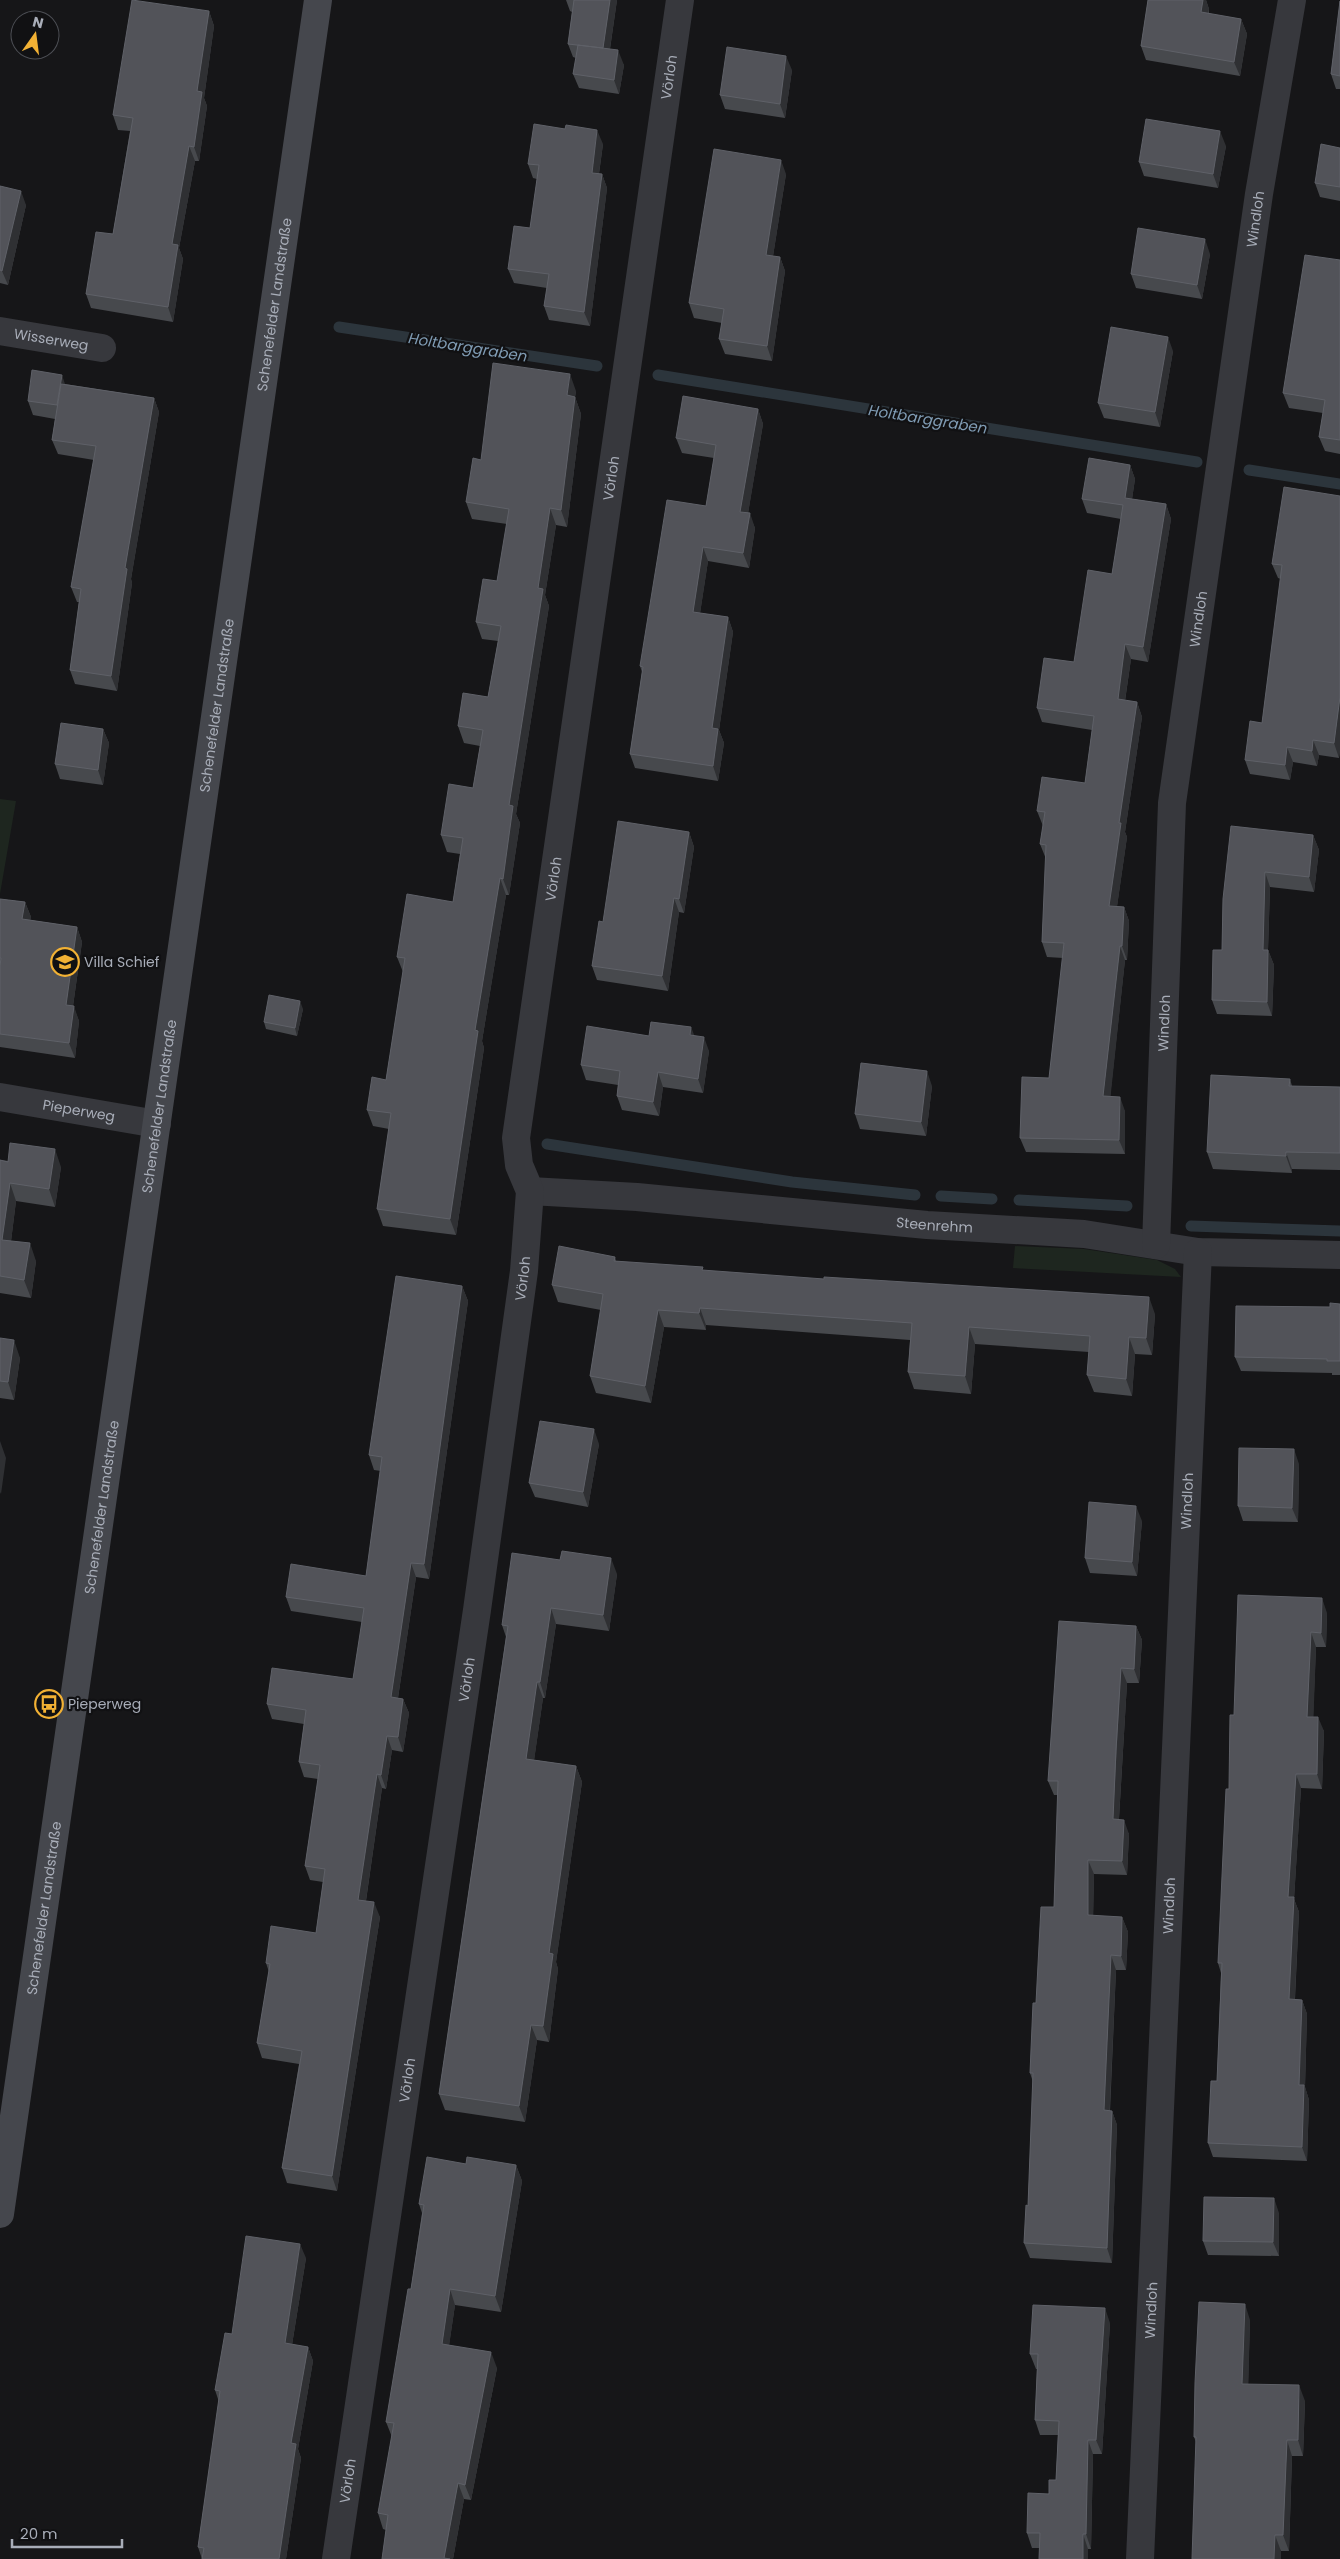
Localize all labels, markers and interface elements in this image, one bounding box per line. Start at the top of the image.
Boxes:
north arrow [10,10,60,60]
text: N [31,11,46,33]
street label: Vörloh [656,54,682,101]
street label: Windloh [1241,190,1269,249]
street label: Schenefelder Landstraße [252,216,297,393]
street label: Wisserweg [13,323,90,356]
water label: Holtbarggraben [407,327,529,367]
water label: Holtbarggraben [867,399,989,439]
street label: Vörloh [598,454,624,502]
street label: Windloh [1184,590,1212,649]
street label: Schenefelder Landstraße [194,617,239,794]
street label: Vörloh [540,855,566,903]
school or university icon: Villa Schief [50,947,80,977]
place label: Villa Schief [84,952,160,972]
street label: Windloh [1153,994,1175,1052]
street label: Schenefelder Landstraße [137,1018,181,1195]
street label: Pieperweg [41,1094,117,1127]
street label: Steenrehm [895,1212,973,1238]
street label: Vörloh [510,1255,535,1302]
street label: Schenefelder Landstraße [79,1419,124,1595]
street label: Windloh [1176,1472,1198,1530]
street label: Vörloh [453,1656,480,1703]
bus stop icon: Pieperweg [34,1689,64,1719]
place label: Pieperweg [68,1694,141,1714]
street label: Schenefelder Landstraße [22,1820,66,1996]
street label: Windloh [1158,1877,1180,1935]
street label: Vörloh [394,2056,420,2104]
street label: Windloh [1140,2281,1162,2339]
street label: Vörloh [334,2457,361,2505]
scale bar [12,2516,122,2548]
text: 20 m [20,2523,58,2544]

